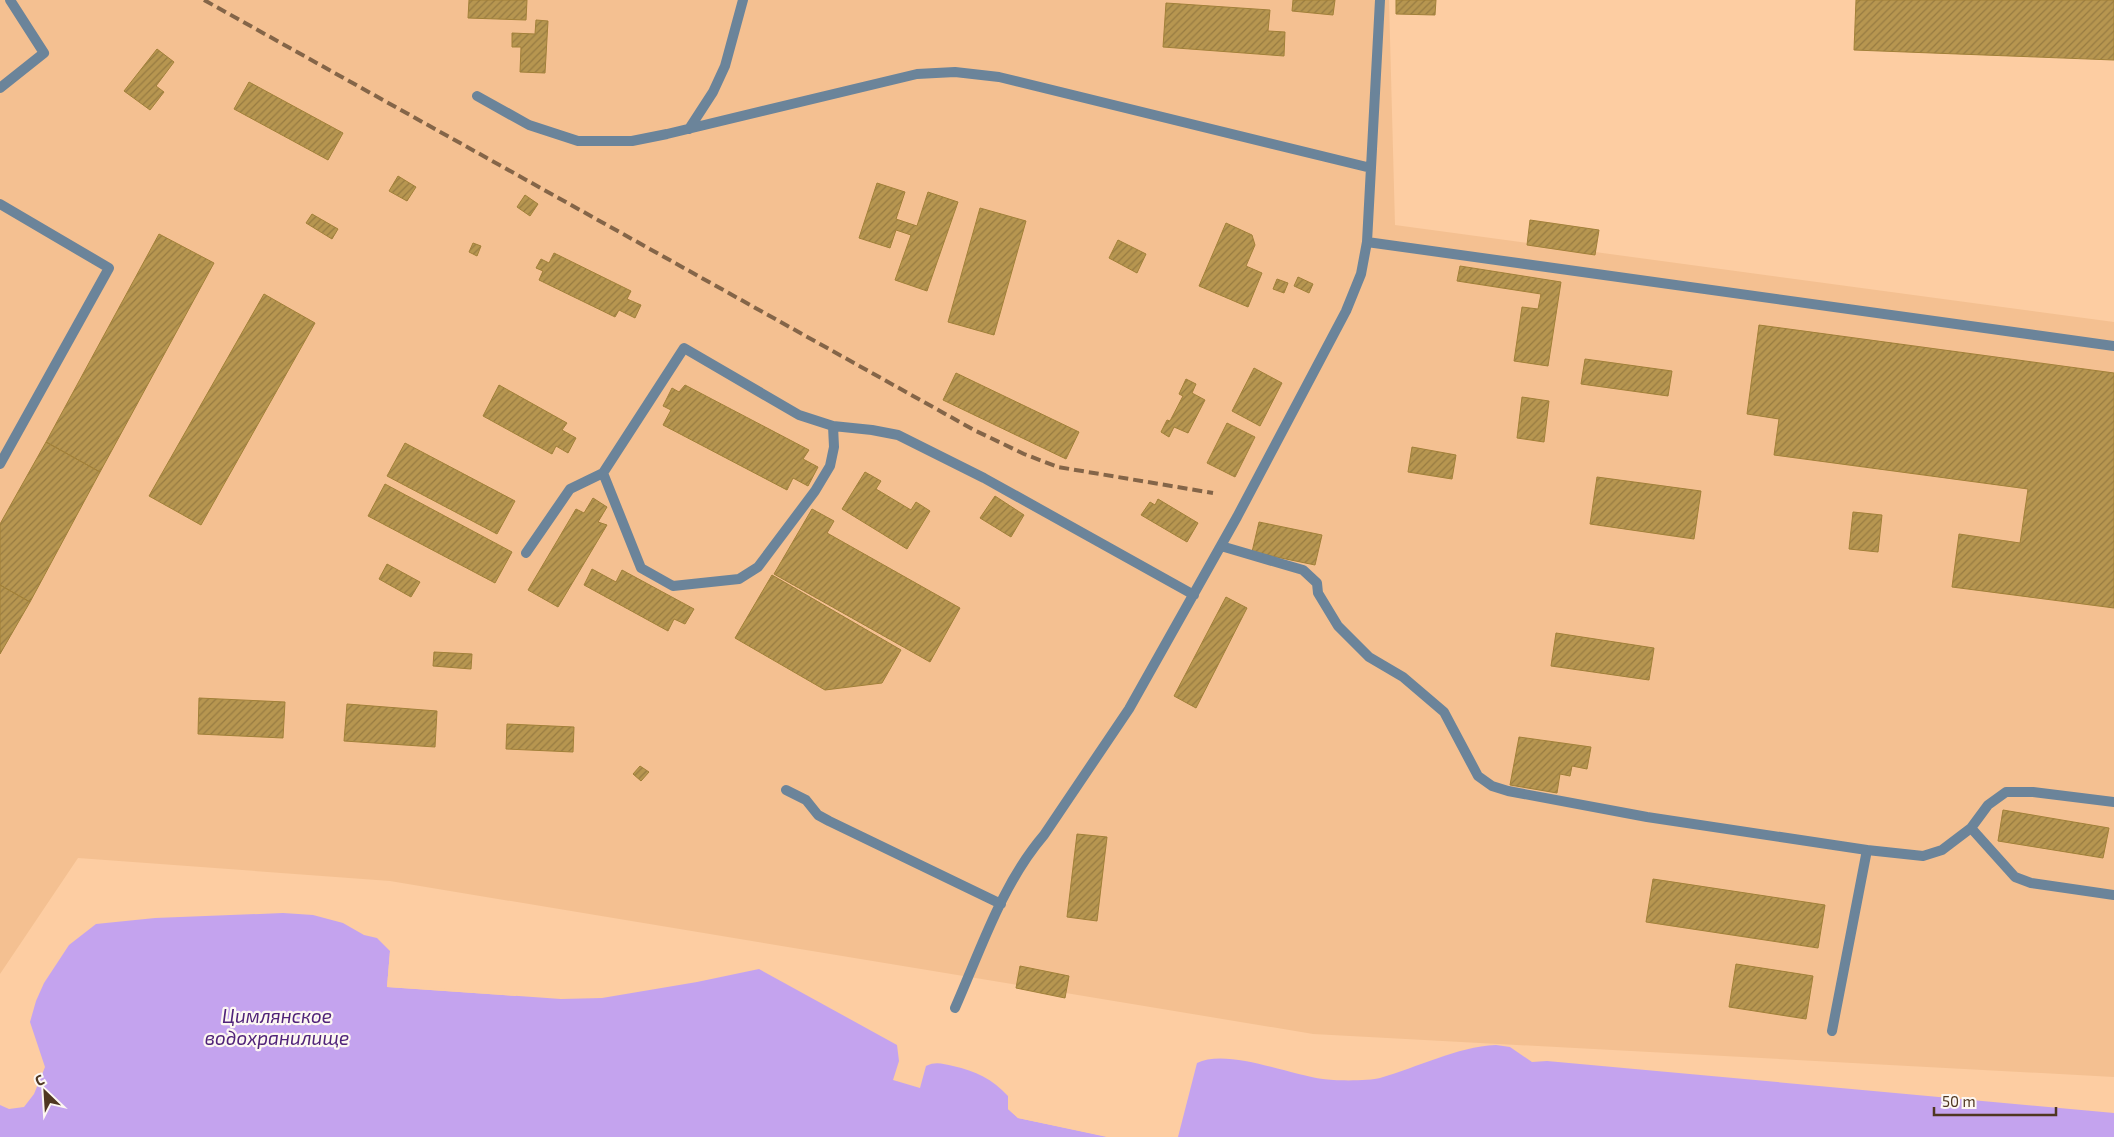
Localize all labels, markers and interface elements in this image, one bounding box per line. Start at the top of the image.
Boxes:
water label: Цимлянское водохранилище [205,1004,349,1049]
north arrow [20,1067,70,1117]
text: С [32,1070,47,1089]
scale bar [1934,1084,2056,1116]
text: 50 m [1942,1092,1976,1110]

